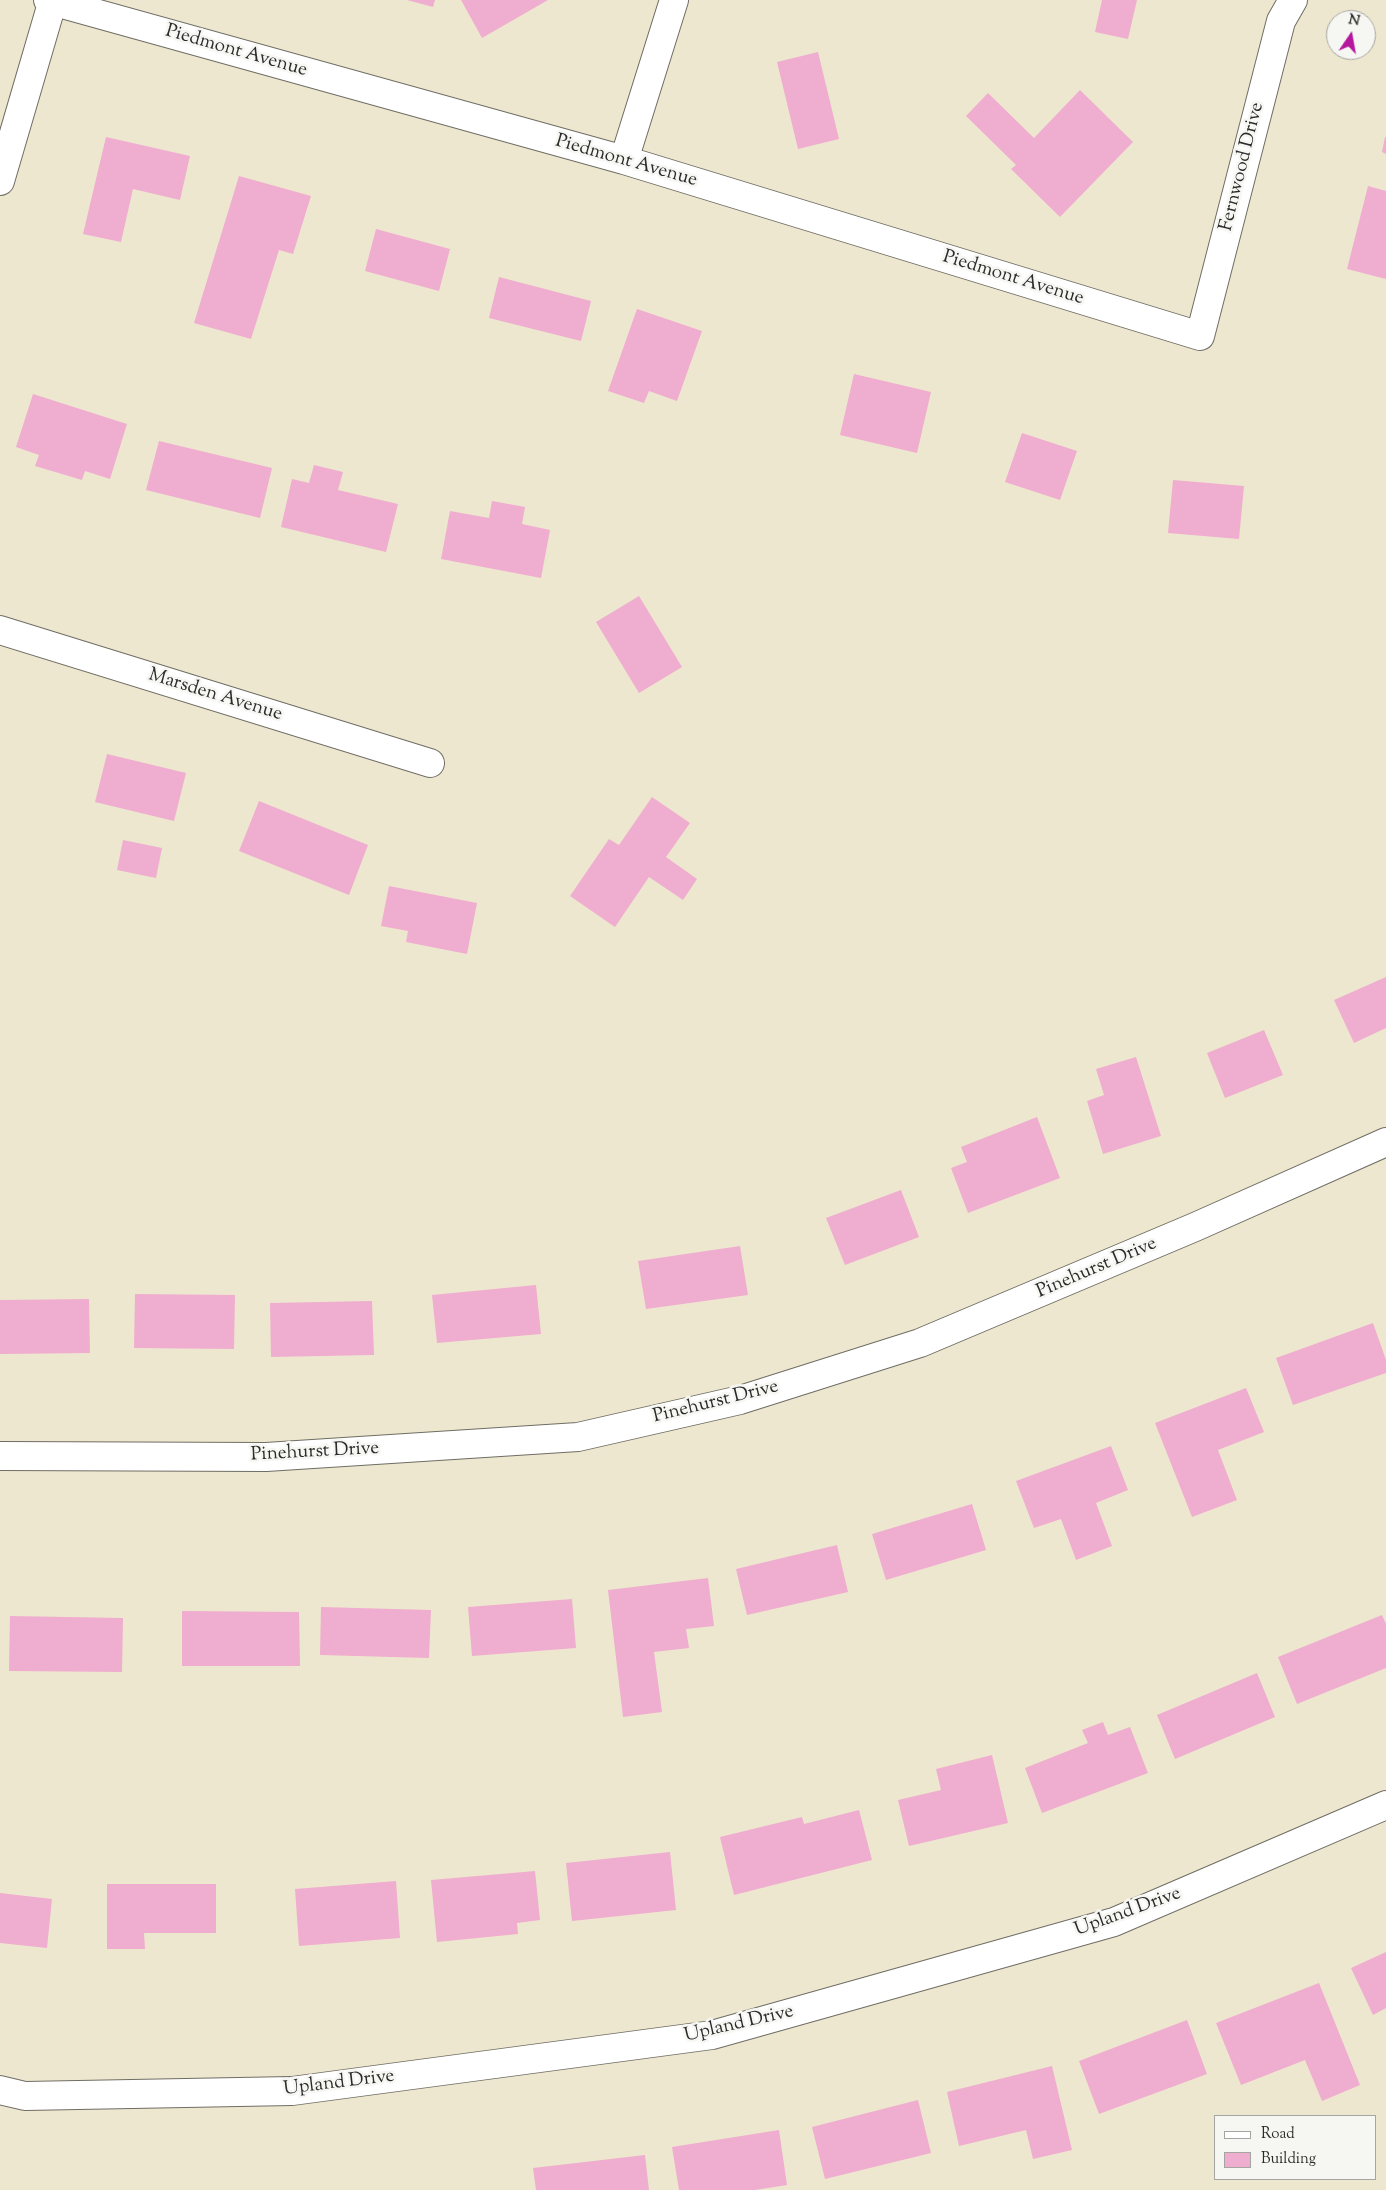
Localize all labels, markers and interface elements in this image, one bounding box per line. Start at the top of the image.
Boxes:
north arrow [1326,10,1376,60]
text: N [1346,10,1361,32]
street label: Piedmont Avenue [163,21,309,83]
street label: Fernwood Drive [1216,100,1270,234]
street label: Piedmont Avenue [553,131,699,193]
street label: Piedmont Avenue [940,247,1086,311]
street label: Marsden Avenue [145,665,285,727]
street label: Pinehurst Drive [1033,1233,1161,1305]
street label: Pinehurst Drive [651,1376,781,1430]
street label: Pinehurst Drive [250,1438,380,1468]
street label: Upland Drive [1072,1883,1184,1943]
street label: Upland Drive [682,2001,796,2049]
street label: Upland Drive [282,2066,396,2102]
legend [1214,2115,1376,2180]
text: Road [1261,2124,1295,2145]
text: Building [1261,2149,1316,2170]

